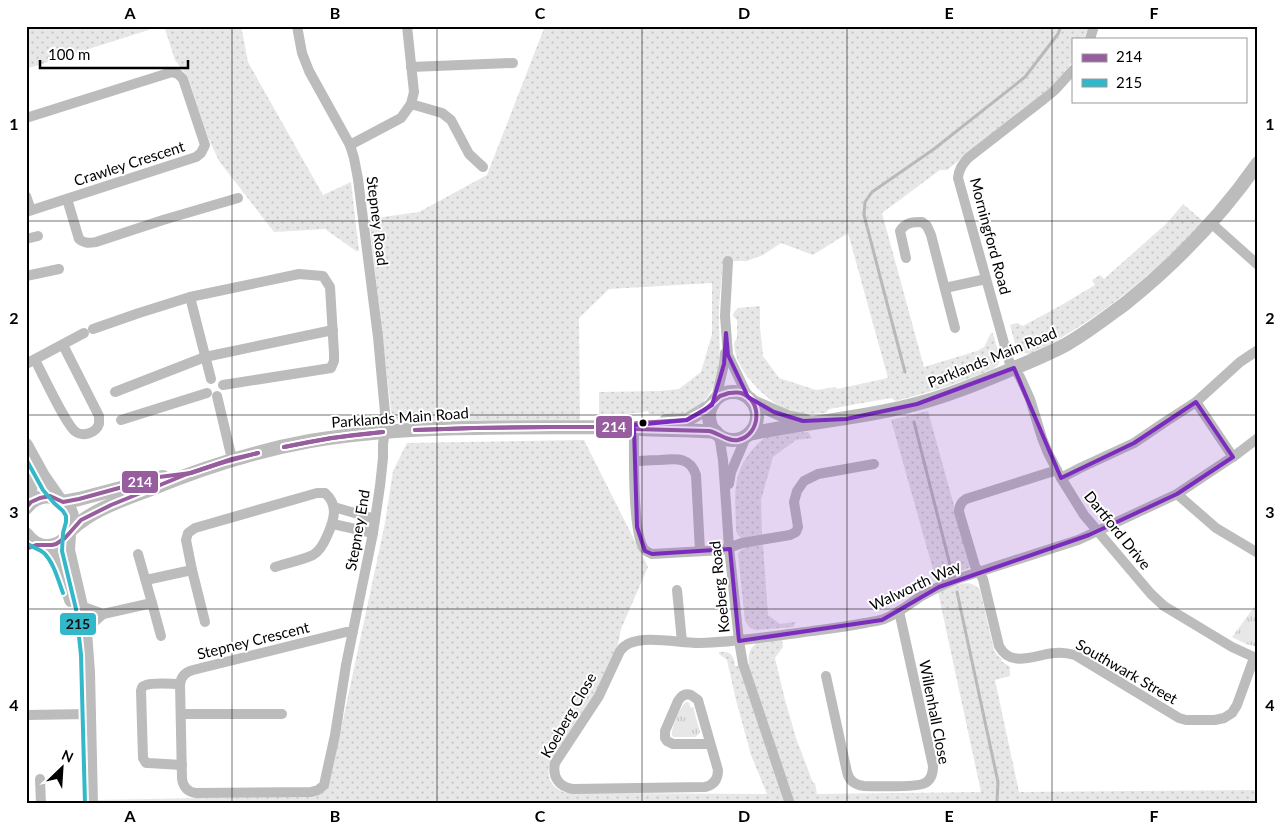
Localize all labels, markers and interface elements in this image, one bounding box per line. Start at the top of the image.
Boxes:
text: A [123,3,136,22]
text: B [330,3,340,22]
text: C [535,3,546,22]
text: D [738,3,750,22]
text: E [944,3,954,22]
text: F [1149,3,1159,22]
scale bar [40,38,188,70]
legend [1072,38,1246,102]
text: 100 m [48,45,90,63]
text: 214 [1116,47,1142,65]
text: 215 [1116,73,1142,91]
text: 1 [9,114,19,133]
text: 1 [1265,114,1275,133]
street label: Crawley Crescent [71,136,187,189]
street label: Stepney Road [364,175,392,267]
street label: Morningford Road [967,176,1015,296]
text: 2 [9,308,19,327]
text: 2 [1265,308,1275,327]
street label: Parklands Main Road [925,323,1059,391]
street label: Parklands Main Road [331,403,469,431]
line badge: 214 [595,415,633,439]
text: 214 [602,418,626,435]
unlabelled marker [638,418,648,428]
line badge: 214 [121,470,159,494]
text: 214 [128,473,152,490]
street label: Dartford Drive [1081,487,1155,573]
street label: Stepney End [341,488,373,572]
text: 3 [9,502,19,521]
text: 3 [1265,502,1275,521]
street label: Koeberg Road [705,540,733,634]
street label: Walworth Way [867,556,964,614]
line badge: 215 [59,612,97,636]
text: 215 [66,615,90,632]
street label: Stepney Crescent [195,617,312,663]
street label: Southwark Street [1073,635,1182,708]
street label: Willenhall Close [916,658,954,766]
street label: Koeberg Close [536,669,600,761]
text: 4 [9,695,19,714]
text: 4 [1265,695,1275,714]
north arrow [38,742,88,792]
text: N [59,746,76,766]
text: A [123,806,136,825]
text: B [330,806,340,825]
text: C [535,806,546,825]
text: D [738,806,750,825]
text: E [944,806,954,825]
text: F [1149,806,1159,825]

